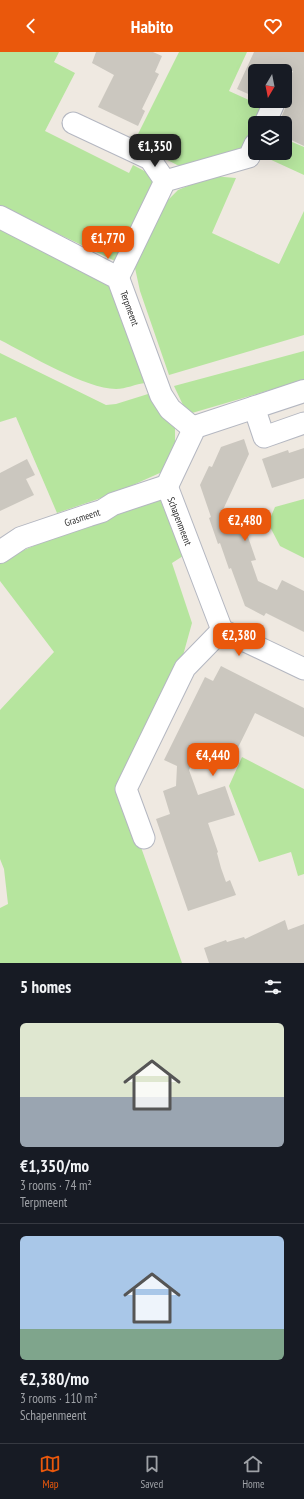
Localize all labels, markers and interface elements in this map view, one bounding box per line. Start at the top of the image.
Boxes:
icon: back [20,15,42,37]
text: Habito [131,15,173,38]
icon: heart [262,15,284,37]
north arrow [248,64,292,108]
map controls [248,64,292,160]
button: layers [248,116,292,160]
pin: €1,350 [122,134,188,168]
text: €1,350 [138,138,172,155]
pin: €1,770 [75,226,141,260]
text: €1,770 [91,230,125,247]
street label: Terpmeent [117,289,142,328]
street label: Schapenmeent [164,495,195,548]
street label: Grasmeent [63,506,102,529]
pin: €2,480 [212,508,278,542]
text: €2,480 [228,512,262,529]
pin: €2,380 [206,623,272,657]
text: €2,380 [222,627,256,644]
pin: €4,440 [180,743,246,777]
text: €4,440 [196,747,230,764]
text: 5 homes [20,976,71,998]
icon: filters [262,976,284,998]
icon: home [116,1049,188,1121]
text: €1,350/mo [20,1155,89,1177]
text: 3 rooms · 74 m² [20,1177,92,1194]
text: Terpmeent [20,1194,67,1211]
icon: home [116,1262,188,1334]
text: €2,380/mo [20,1368,89,1390]
text: 3 rooms · 110 m² [20,1390,98,1407]
text: Schapenmeent [20,1407,86,1424]
tab: Map [39,1453,61,1491]
tab: Saved [140,1453,163,1491]
tab: Home [242,1453,265,1491]

